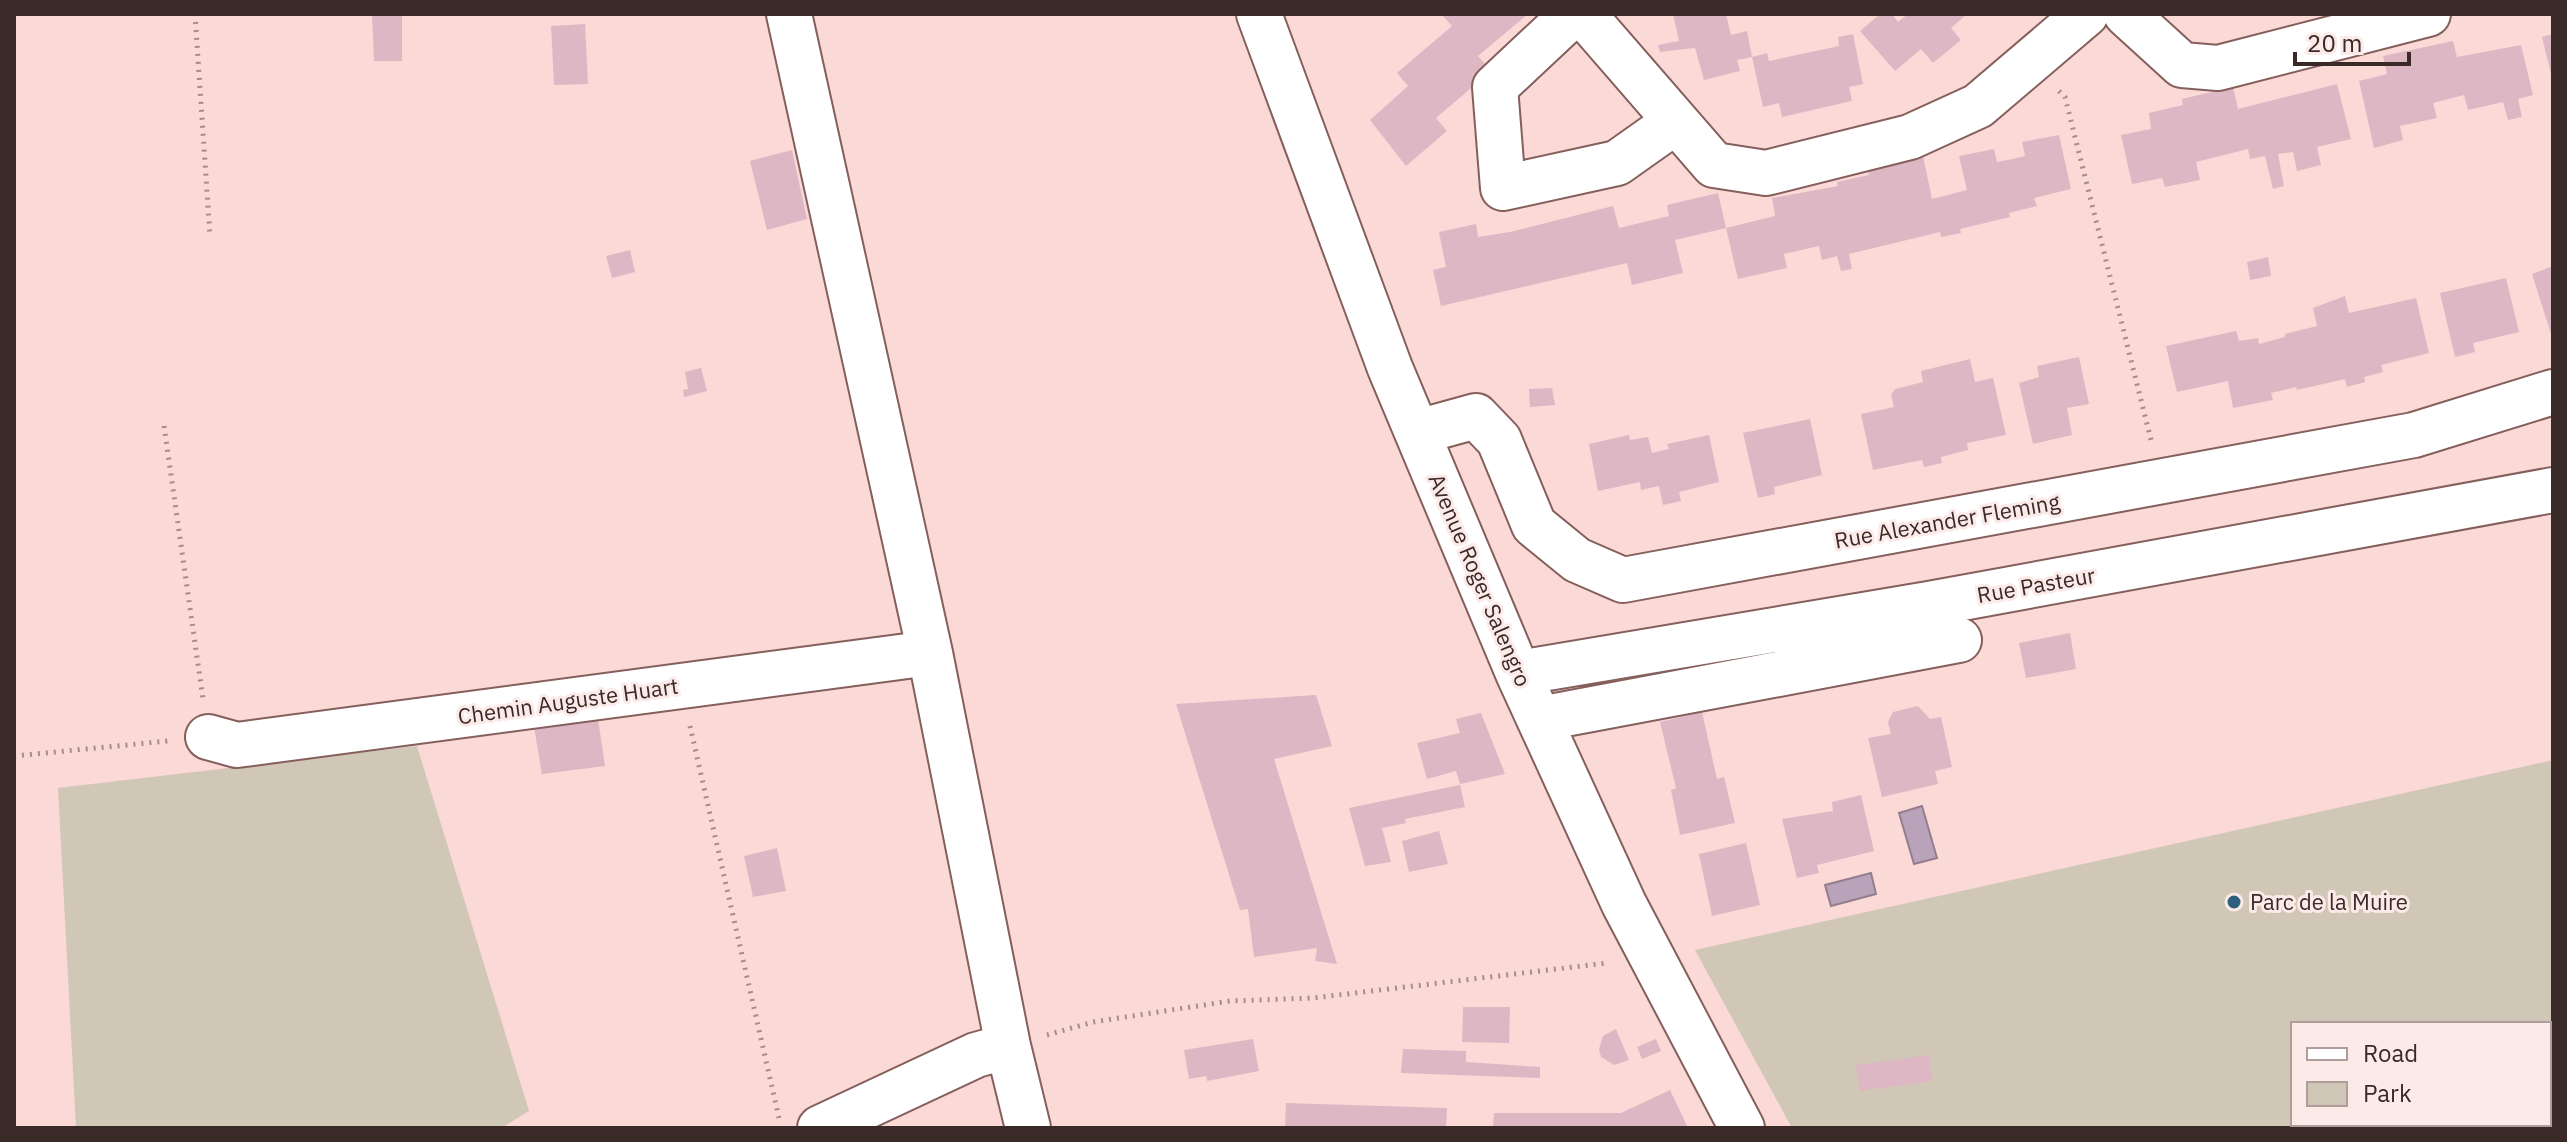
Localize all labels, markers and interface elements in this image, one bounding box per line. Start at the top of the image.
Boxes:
scale bar [2295,16,2409,66]
text: 20 m [2307,27,2362,59]
street label: Avenue Roger Salengro [1422,469,1538,691]
street label: Rue Alexander Fleming [1832,486,2062,555]
street label: Rue Pasteur [1975,560,2097,609]
street label: Chemin Auguste Huart [456,671,680,730]
place label: Parc de la Muire [2250,887,2408,916]
marker: Parc de la Muire [2225,893,2243,911]
legend [2291,1022,2551,1126]
text: Road [2363,1037,2418,1069]
text: Park [2363,1077,2412,1109]

